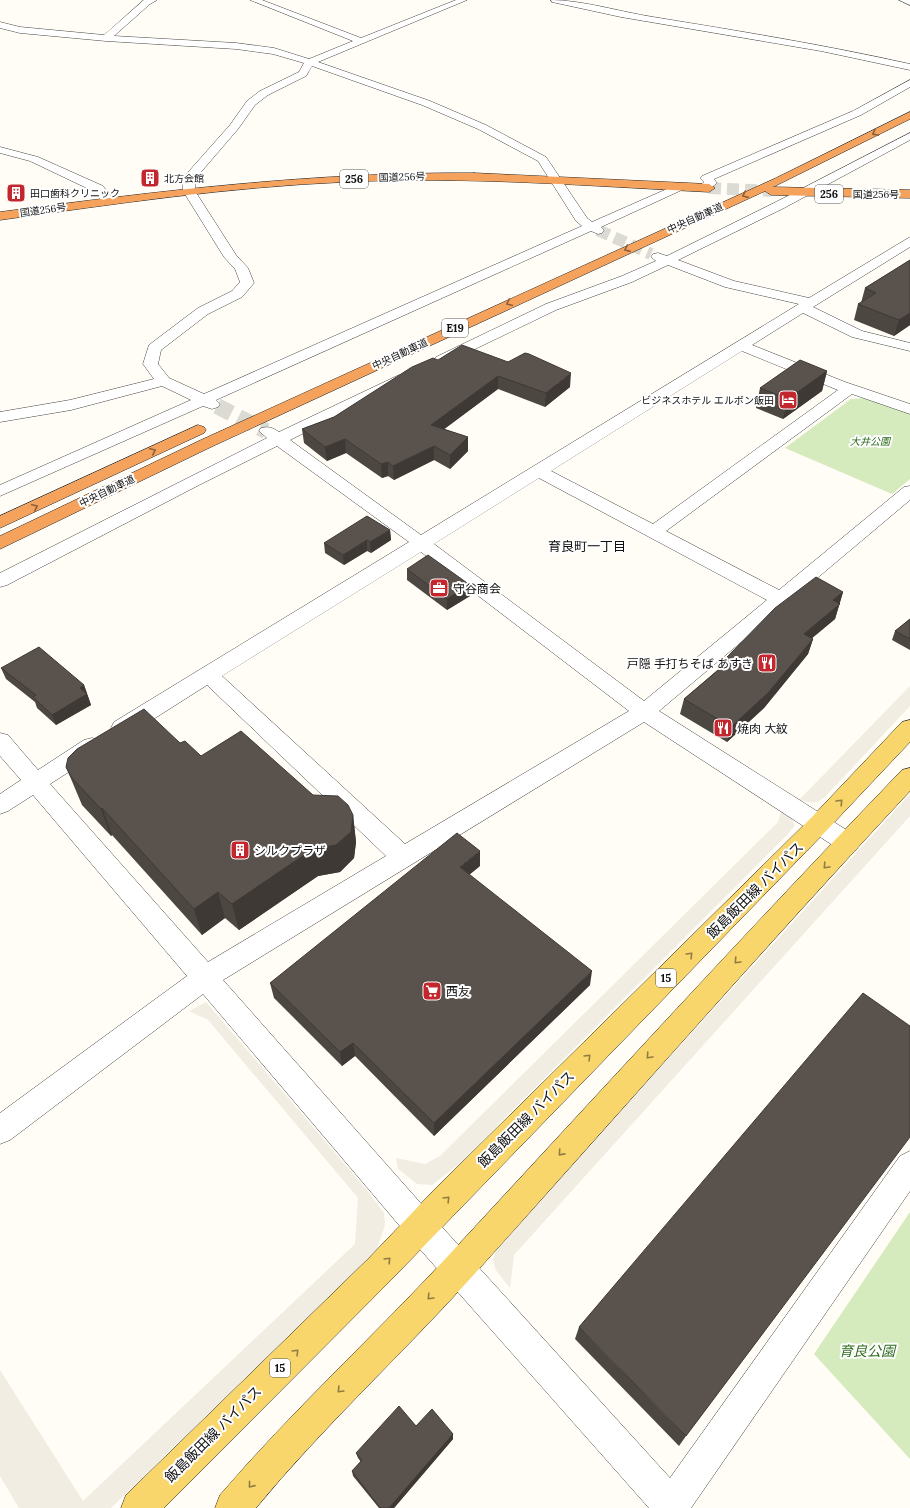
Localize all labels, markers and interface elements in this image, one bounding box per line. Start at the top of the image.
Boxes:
one-way arrow [872,129,880,136]
building icon: 北方会館 [139,167,161,189]
road number: 256 [340,170,368,188]
street label: 国道256号 [378,170,426,184]
place label: 北方会館 [164,172,204,185]
building icon: 田口歯科クリニック [5,182,27,204]
road number: 256 [815,185,843,203]
place label: 田口歯科クリニック [30,187,120,200]
street label: 国道256号 [853,188,899,201]
one-way arrow [742,190,750,198]
street label: 国道256号 [19,200,67,220]
street label: 中央自動車道 [665,200,725,236]
one-way arrow [624,244,632,252]
one-way arrow [506,299,513,307]
road number: E19 [442,319,468,337]
street label: 中央自動車道 [370,335,430,373]
hotel icon: ビジネスホテル エルボン飯田 [777,389,799,411]
place label: ビジネスホテル エルボン飯田 [641,394,774,407]
park label: 大井公園 [850,435,892,448]
one-way arrow [149,448,156,456]
street label: 中央自動車道 [77,472,137,510]
one-way arrow [31,504,39,512]
district label: 育良町一丁目 [548,538,626,555]
office icon: 守谷商会 [428,577,450,599]
place label: 守谷商会 [453,581,501,596]
restaurant icon: 戸隠 手打ちそば あすき [756,652,778,674]
place label: 戸隠 手打ちそば あすき [627,656,753,671]
restaurant icon: 焼肉 大紋 [712,717,734,739]
place label: 焼肉 大紋 [737,721,788,736]
one-way arrow [835,799,843,807]
street label: 飯島飯田線 バイパス [703,838,807,942]
building icon: シルクプラザ [229,839,251,861]
place label: シルクプラザ [254,843,326,858]
one-way arrow [823,861,831,869]
one-way arrow [685,952,693,960]
one-way arrow [734,956,742,964]
road number: 15 [656,969,676,987]
supermarket icon: 西友 [421,980,443,1002]
place label: 西友 [446,984,470,999]
one-way arrow [646,1051,653,1059]
one-way arrow [583,1054,591,1062]
street label: 飯島飯田線 バイパス [474,1067,578,1171]
one-way arrow [559,1148,566,1155]
one-way arrow [442,1196,450,1204]
one-way arrow [383,1257,391,1265]
one-way arrow [427,1292,435,1300]
park label: 育良公園 [839,1342,897,1360]
one-way arrow [291,1349,299,1357]
road number: 15 [270,1359,290,1377]
street label: 飯島飯田線 バイパス [161,1382,265,1486]
one-way arrow [337,1385,345,1393]
one-way arrow [249,1481,256,1488]

